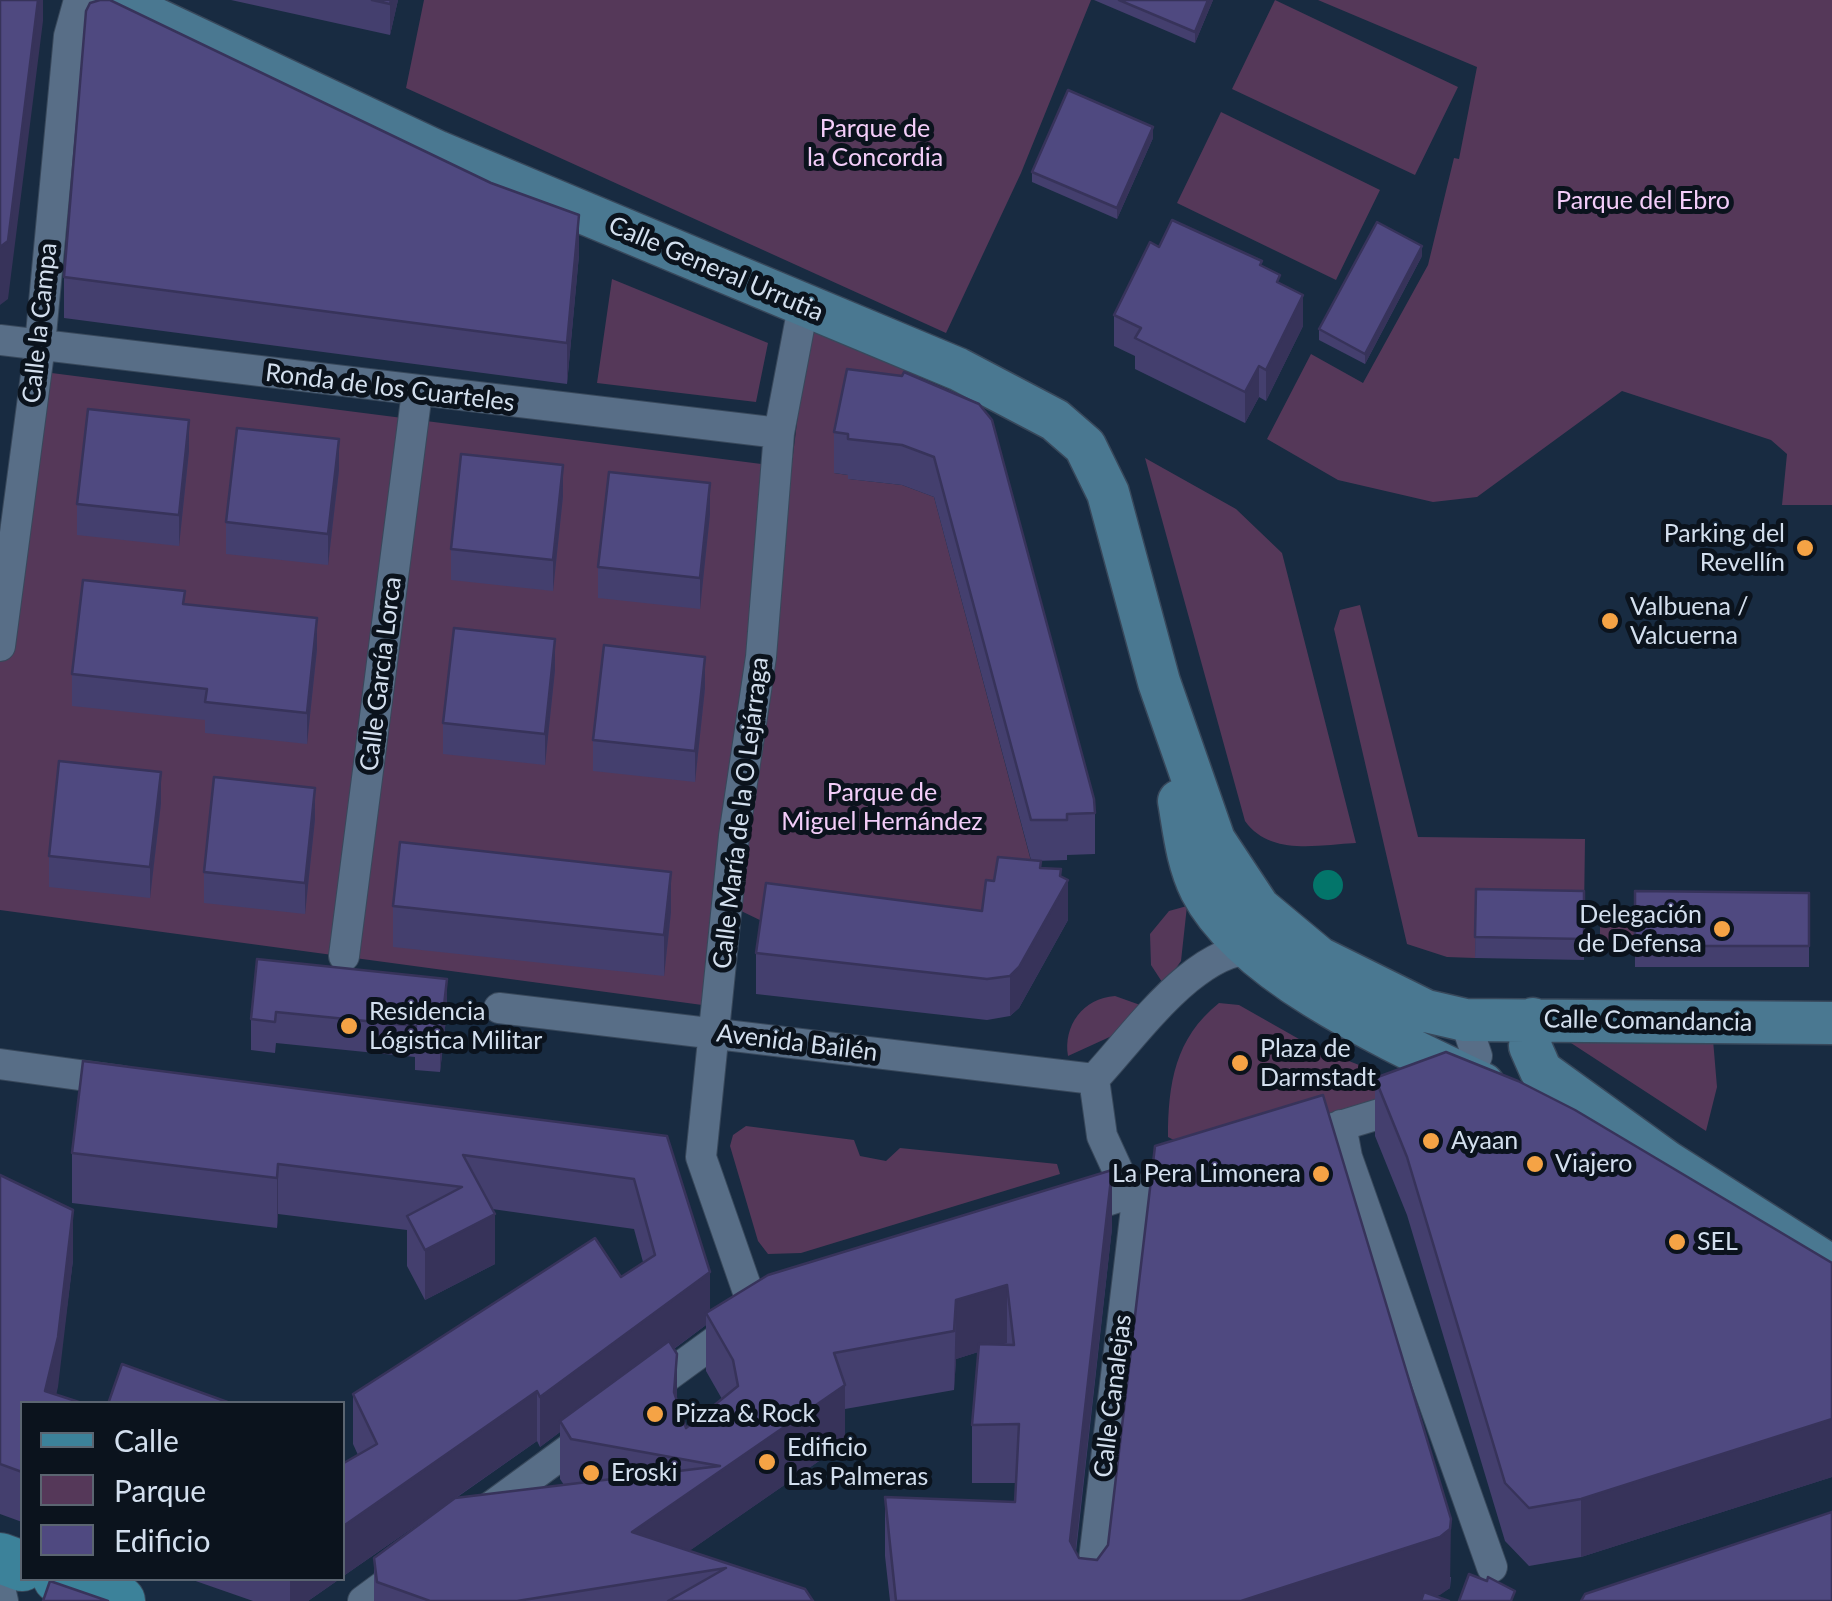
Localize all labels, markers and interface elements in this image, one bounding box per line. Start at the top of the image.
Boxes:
park label: Parque de la Concordia [807,114,943,173]
park label: Parque del Ebro [1556,186,1730,216]
street label: Calle General Urrutia [604,210,828,328]
street label: Calle la Campa [17,241,63,405]
street label: Ronda de los Cuarteles [264,358,516,418]
place label: Parking del Revellín [1664,519,1785,578]
marker: Parking del Revellín [1794,537,1816,559]
street label: Calle García Lorca [354,575,408,773]
place label: Valbuena / Valcuerna [1630,592,1749,651]
marker: Valbuena / Valcuerna [1599,610,1621,632]
street label: Calle María de la O Lejárraga [707,655,775,971]
park label: Parque de Miguel Hernández [781,778,983,837]
place label: Delegación de Defensa [1578,900,1702,959]
marker: Delegación de Defensa [1711,918,1733,940]
place label: Residencia Lógistica Militar [369,997,542,1056]
street label: Calle Comandancia [1543,1004,1753,1038]
marker: Residencia Lógistica Militar [338,1015,360,1037]
street label: Avenida Bailén [715,1018,879,1068]
place label: Plaza de Darmstadt [1260,1034,1376,1093]
marker: Plaza de Darmstadt [1229,1052,1251,1074]
place label: Ayaan [1451,1126,1518,1156]
marker: Ayaan [1420,1130,1442,1152]
place label: Viajero [1555,1149,1632,1179]
marker: Viajero [1524,1153,1546,1175]
place label: La Pera Limonera [1112,1159,1301,1189]
marker: La Pera Limonera [1310,1163,1332,1185]
place label: SEL [1697,1227,1738,1257]
marker: SEL [1666,1231,1688,1253]
street label: Calle Canalejas [1088,1313,1138,1479]
place label: Pizza & Rock [675,1399,815,1429]
legend [20,1401,345,1581]
marker: Pizza & Rock [644,1403,666,1425]
text: Calle [114,1422,179,1458]
place label: Edificio Las Palmeras [787,1433,928,1492]
marker: Edificio Las Palmeras [756,1451,778,1473]
place label: Eroski [611,1458,677,1488]
marker: Eroski [580,1462,602,1484]
text: Parque [114,1472,206,1508]
text: Edificio [114,1522,210,1558]

